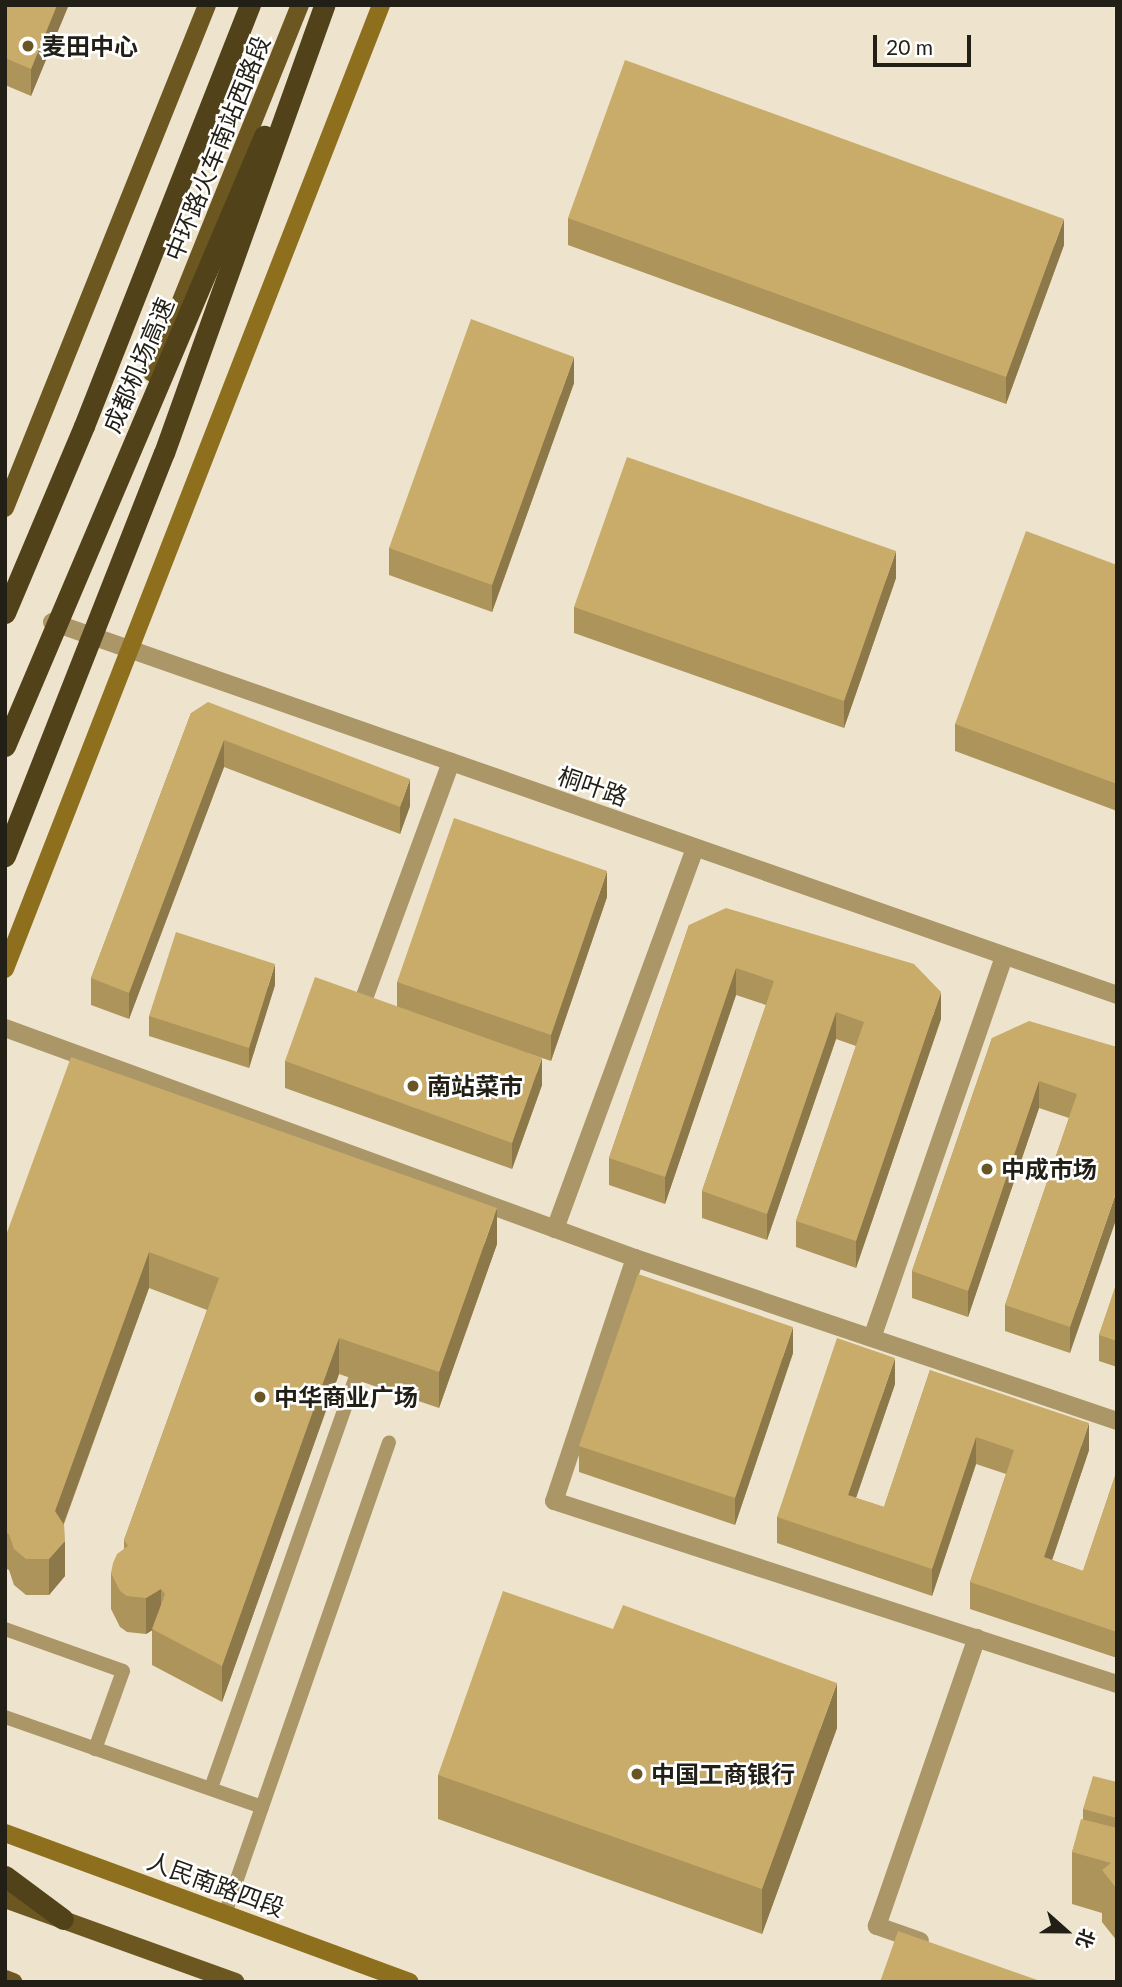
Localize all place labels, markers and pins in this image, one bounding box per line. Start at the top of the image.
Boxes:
place label: 麦田中心 [42,32,138,60]
marker: 麦田中心 [20,38,36,54]
place label: 南站菜市 [427,1072,523,1100]
marker: 南站菜市 [405,1078,421,1094]
place label: 中成市场 [1001,1155,1097,1183]
marker: 中成市场 [979,1161,995,1177]
place label: 中华商业广场 [274,1383,418,1411]
marker: 中华商业广场 [252,1389,268,1405]
place label: 中国工商银行 [651,1760,795,1788]
marker: 中国工商银行 [629,1766,645,1782]

